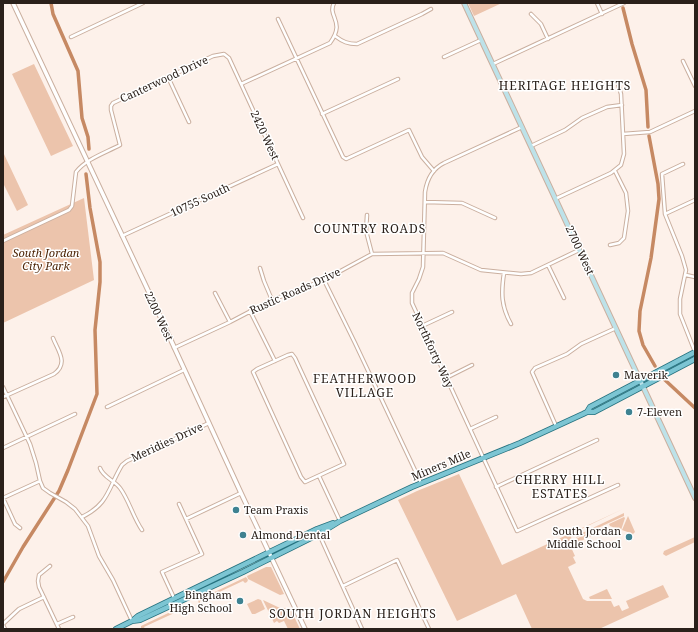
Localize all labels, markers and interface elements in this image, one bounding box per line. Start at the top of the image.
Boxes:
street label: Canterwood Drive [117,51,210,106]
district label: HERITAGE HEIGHTS [499,77,631,94]
street label: 2420 West [247,108,284,162]
street label: 10755 South [168,179,232,220]
district label: COUNTRY ROADS [314,220,426,237]
street label: 2700 West [562,223,599,277]
park label: South Jordan City Park [13,245,80,273]
street label: Rustic Roads Drive [247,264,343,317]
street label: 2200 West [141,289,178,343]
street label: Northforty Way [409,309,458,391]
place label: Maverik [624,367,668,382]
district label: FEATHERWOOD VILLAGE [313,370,417,401]
marker: Maverik [611,370,621,380]
place label: 7-Eleven [637,404,682,419]
marker: 7-Eleven [624,407,634,417]
street label: Meridies Drive [128,418,205,465]
street label: Miners Mile [409,445,473,484]
district label: CHERRY HILL ESTATES [515,471,605,502]
place label: Team Praxis [244,502,308,517]
marker: Team Praxis [231,505,241,515]
place label: South Jordan Middle School [547,523,622,551]
place label: Almond Dental [251,527,331,542]
marker: Almond Dental [238,530,248,540]
marker: South Jordan Middle School [624,532,634,542]
place label: Bingham High School [170,587,233,615]
marker: Bingham High School [235,596,245,606]
district label: SOUTH JORDAN HEIGHTS [269,605,437,622]

